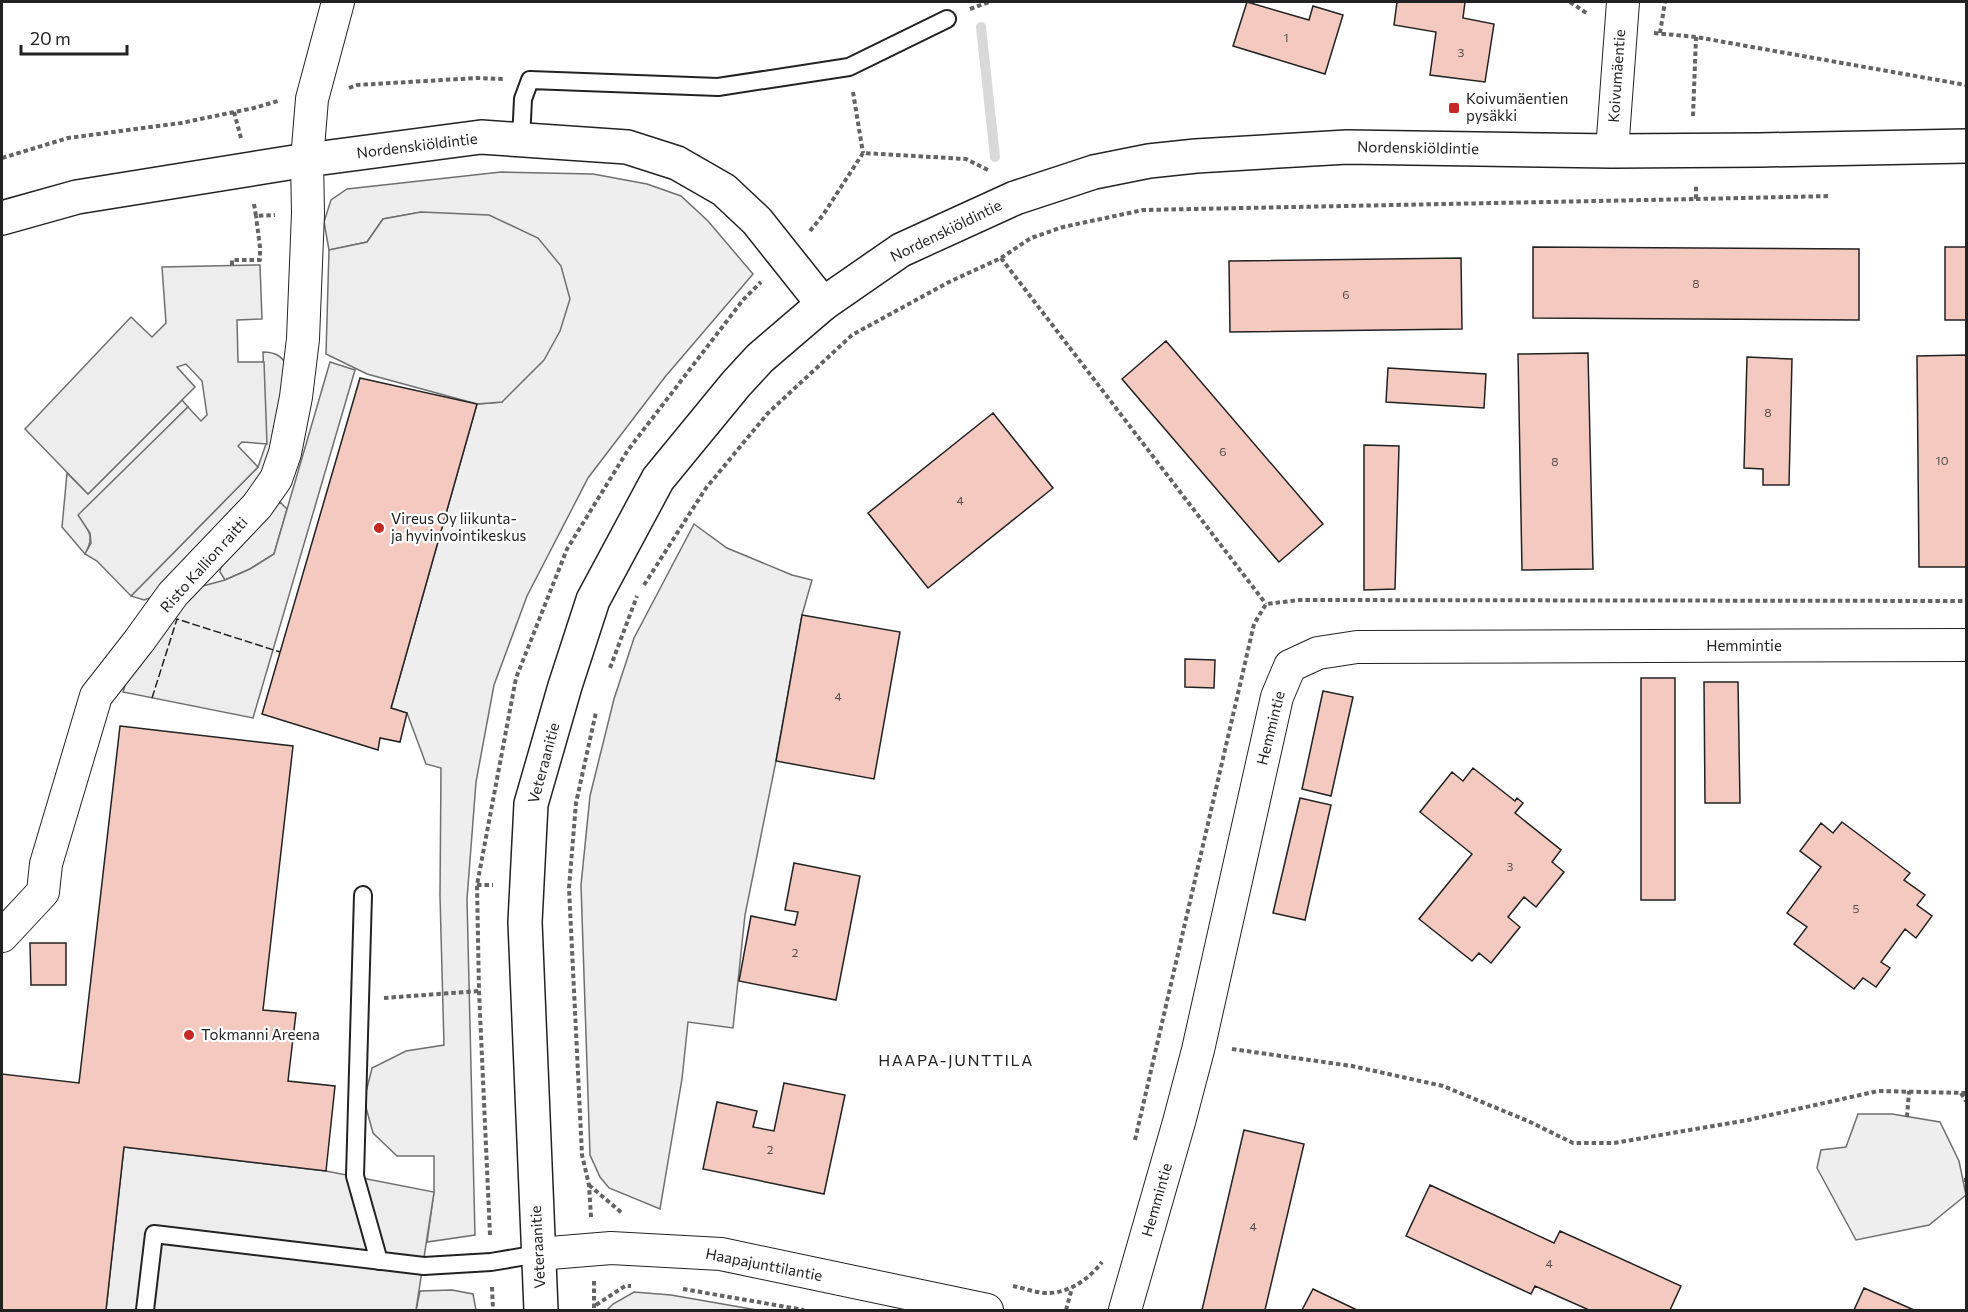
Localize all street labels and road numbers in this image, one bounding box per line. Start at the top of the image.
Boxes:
street label: Koivumäentie [1604,28,1628,123]
street label: Nordenskiöldintie [355,129,478,161]
street label: Nordenskiöldintie [1357,137,1479,157]
street label: Nordenskiöldintie [887,195,1004,265]
street label: Risto Kallion raitti [156,513,251,616]
street label: Hemmintie [1706,636,1782,654]
street label: Hemmintie [1252,689,1288,767]
street label: Veteraanitie [524,720,562,805]
street label: Hemmintie [1137,1161,1175,1239]
street label: Veteraanitie [526,1205,548,1289]
street label: Haapajunttilantie [704,1244,824,1284]

